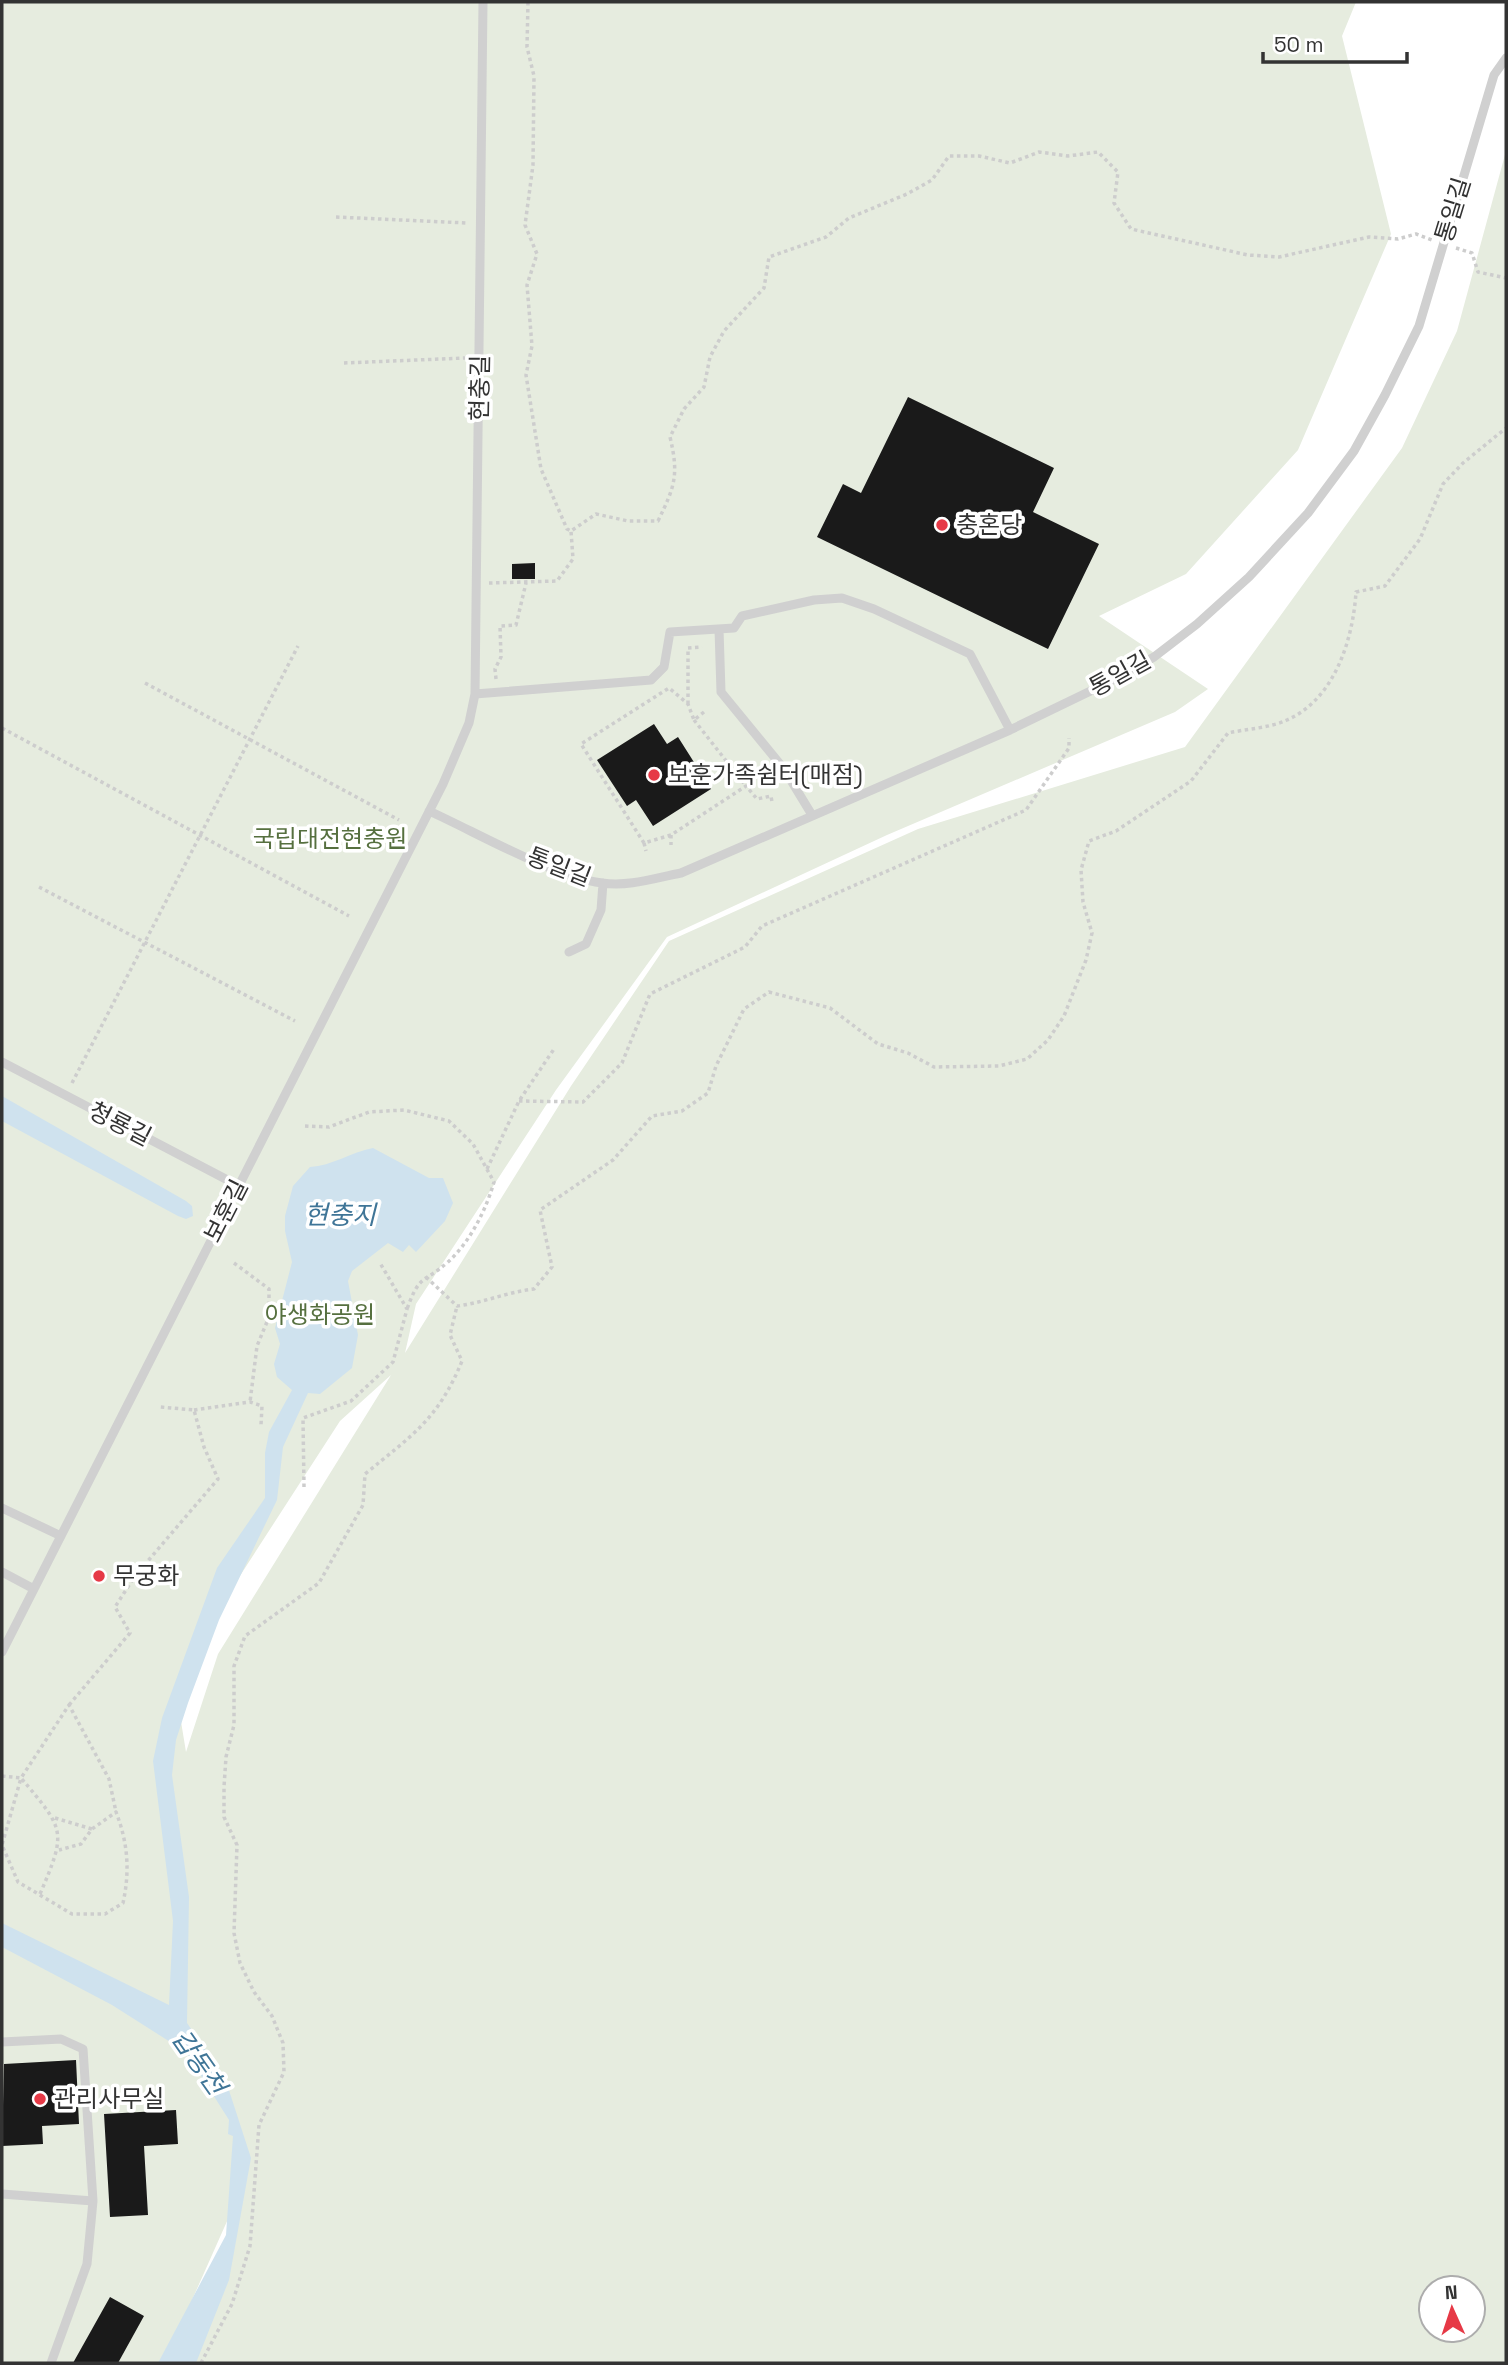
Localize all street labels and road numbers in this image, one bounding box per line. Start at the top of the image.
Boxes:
street label: 통일길 [1428,174,1477,246]
street label: 현충길 [463,355,496,421]
street label: 통일길 [1083,644,1156,703]
street label: 통일길 [523,840,596,893]
street label: 청룡길 [84,1095,157,1152]
street label: 보훈길 [197,1174,254,1247]

